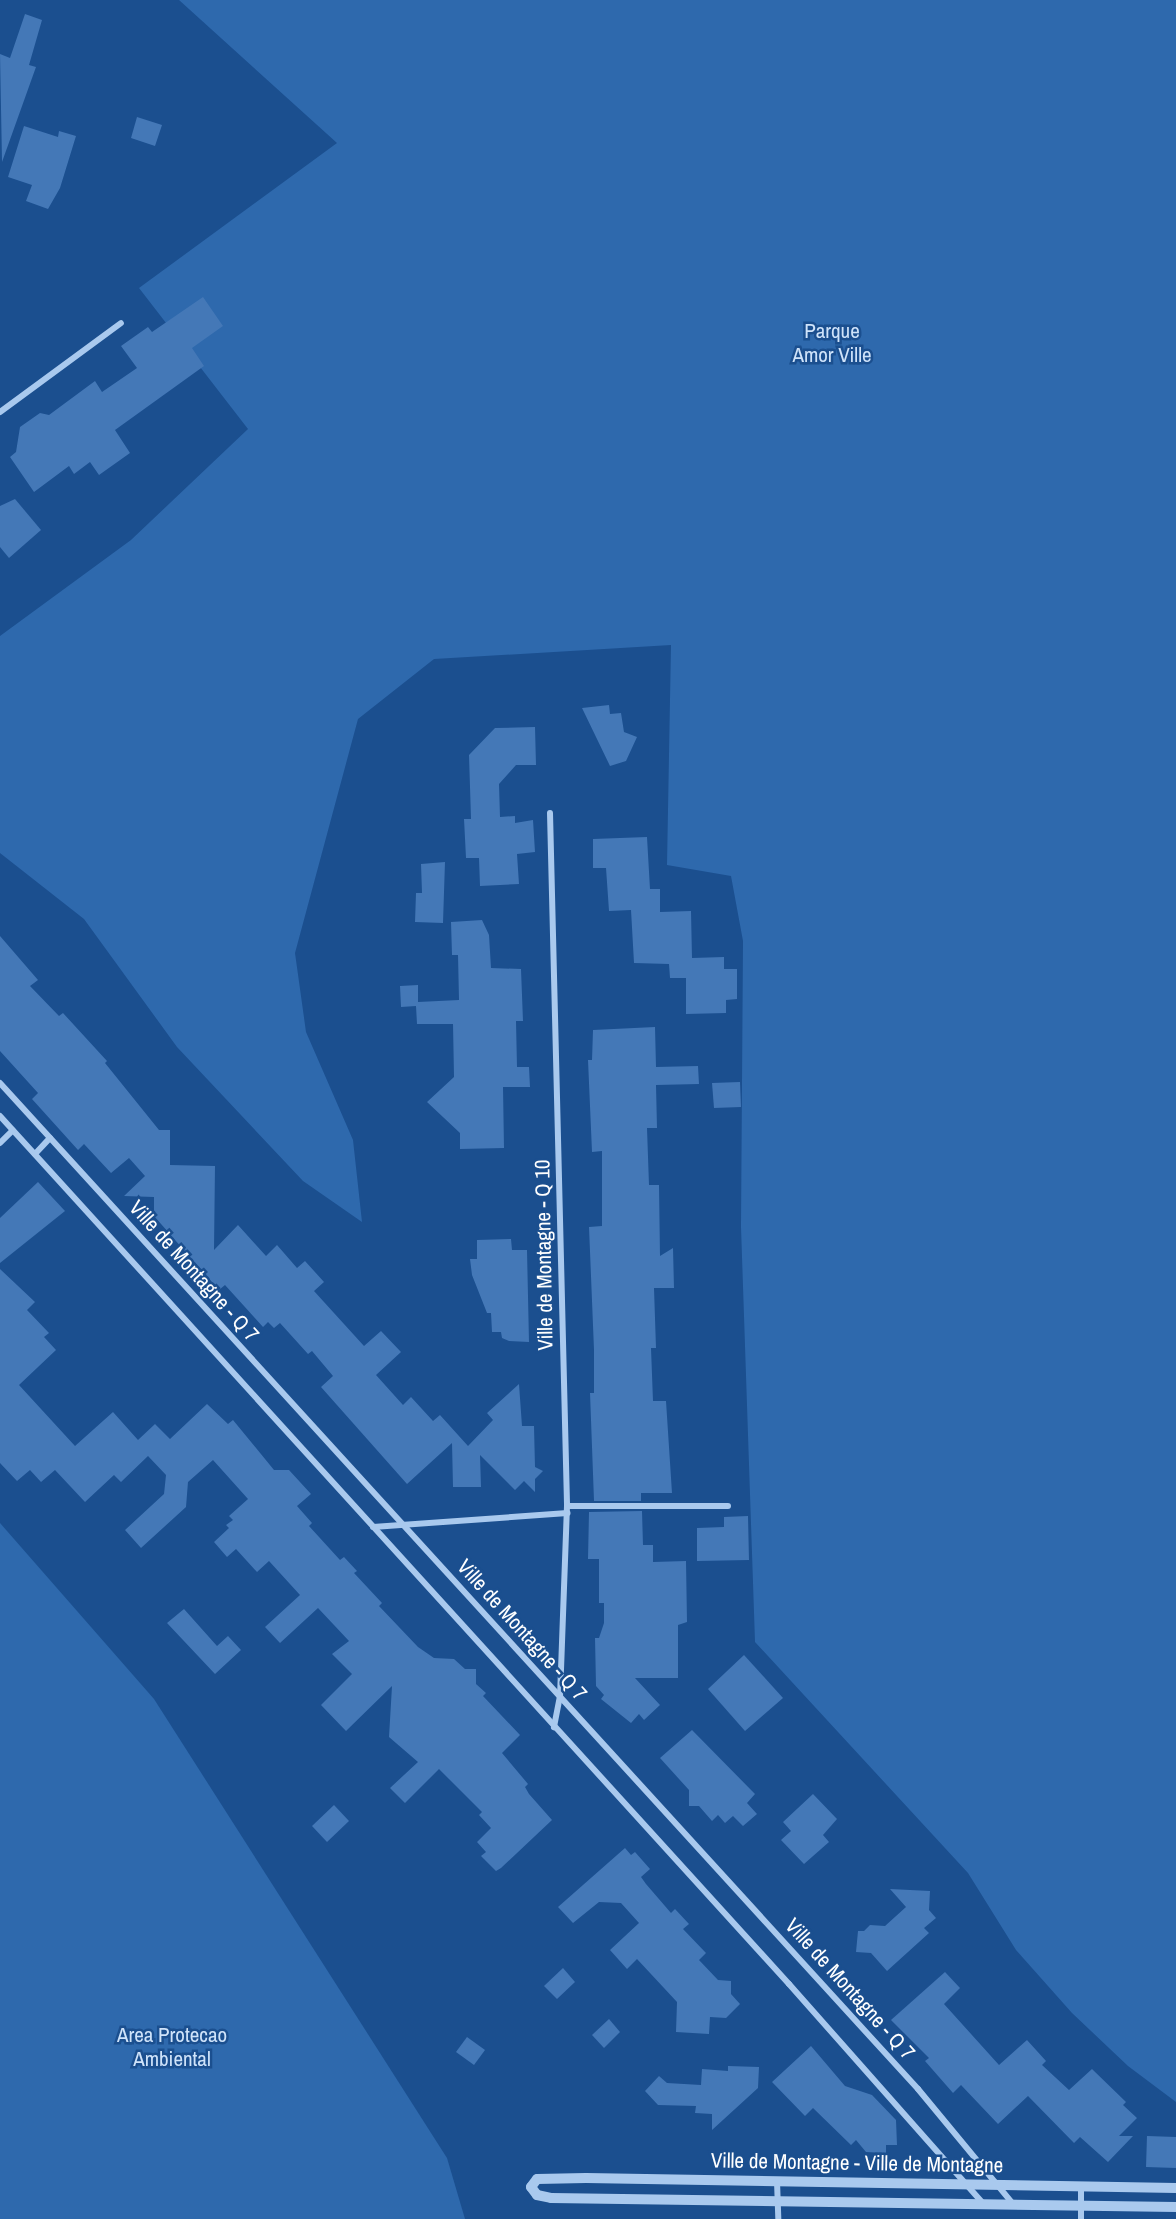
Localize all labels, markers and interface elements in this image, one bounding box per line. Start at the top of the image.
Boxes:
park label: Parque Amor Ville [792,318,872,368]
street label: Ville de Montagne - Q 10 [530,1159,558,1351]
street label: Ville de Montagne - Q 7 [124,1195,264,1347]
street label: Ville de Montagne - Q 7 [452,1554,592,1706]
street label: Ville de Montagne - Q 7 [780,1913,920,2065]
park label: Area Protecao Ambiental [117,2022,227,2072]
street label: Ville de Montagne - Ville de Montagne [711,2148,1003,2178]

